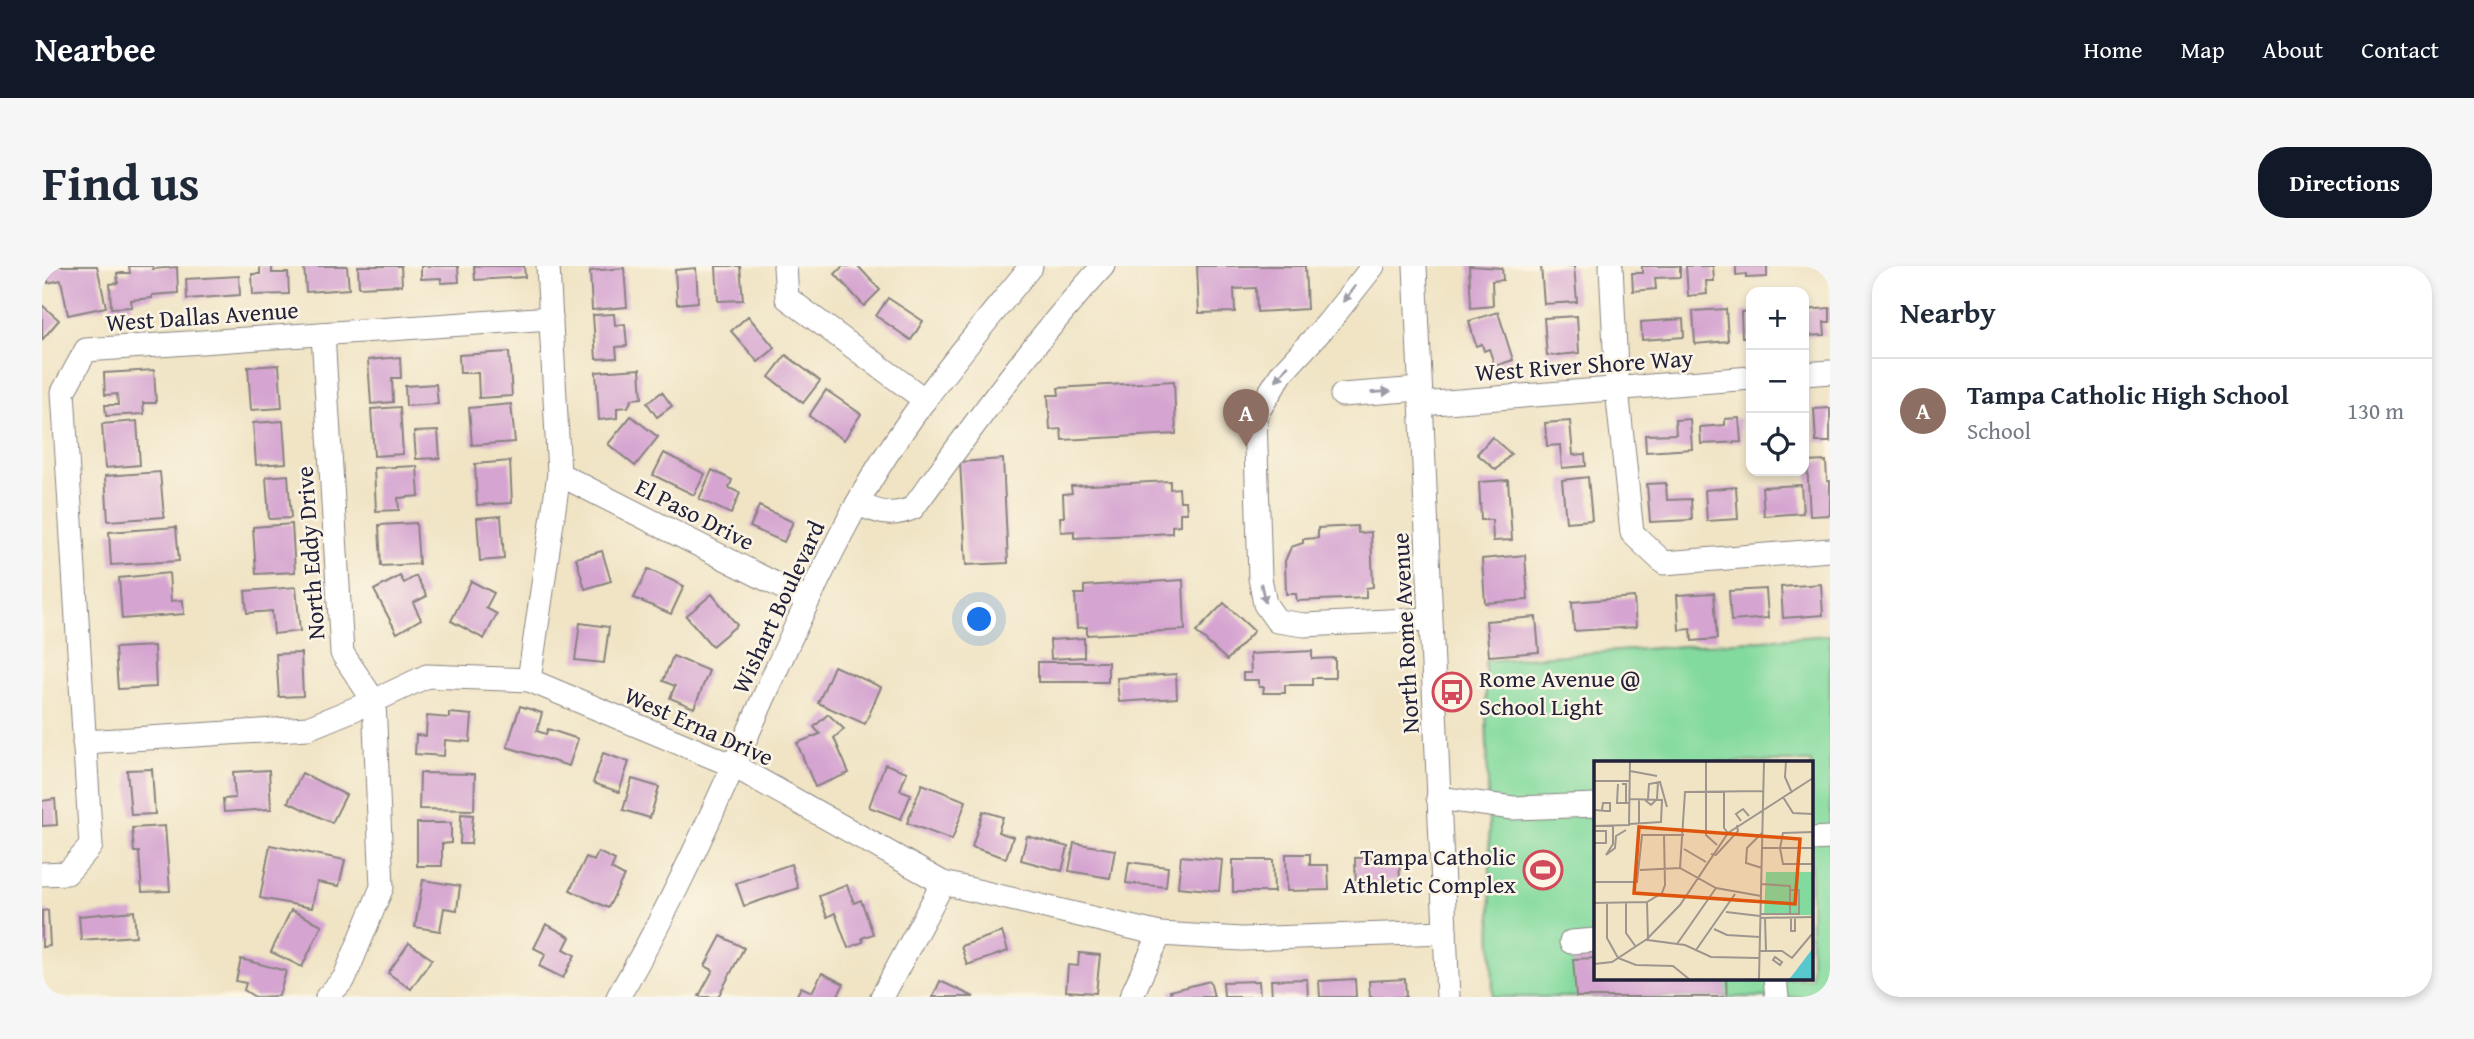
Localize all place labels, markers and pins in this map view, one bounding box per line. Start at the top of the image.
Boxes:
pin: A [1223,389,1269,447]
place label: Rome Avenue @ School Light [1479,661,1640,724]
bus stop icon: Rome Avenue @ School Light [1431,671,1473,713]
place label: Tampa Catholic Athletic Complex [1343,839,1517,902]
sports icon: Tampa Catholic Athletic Complex [1522,849,1564,891]

